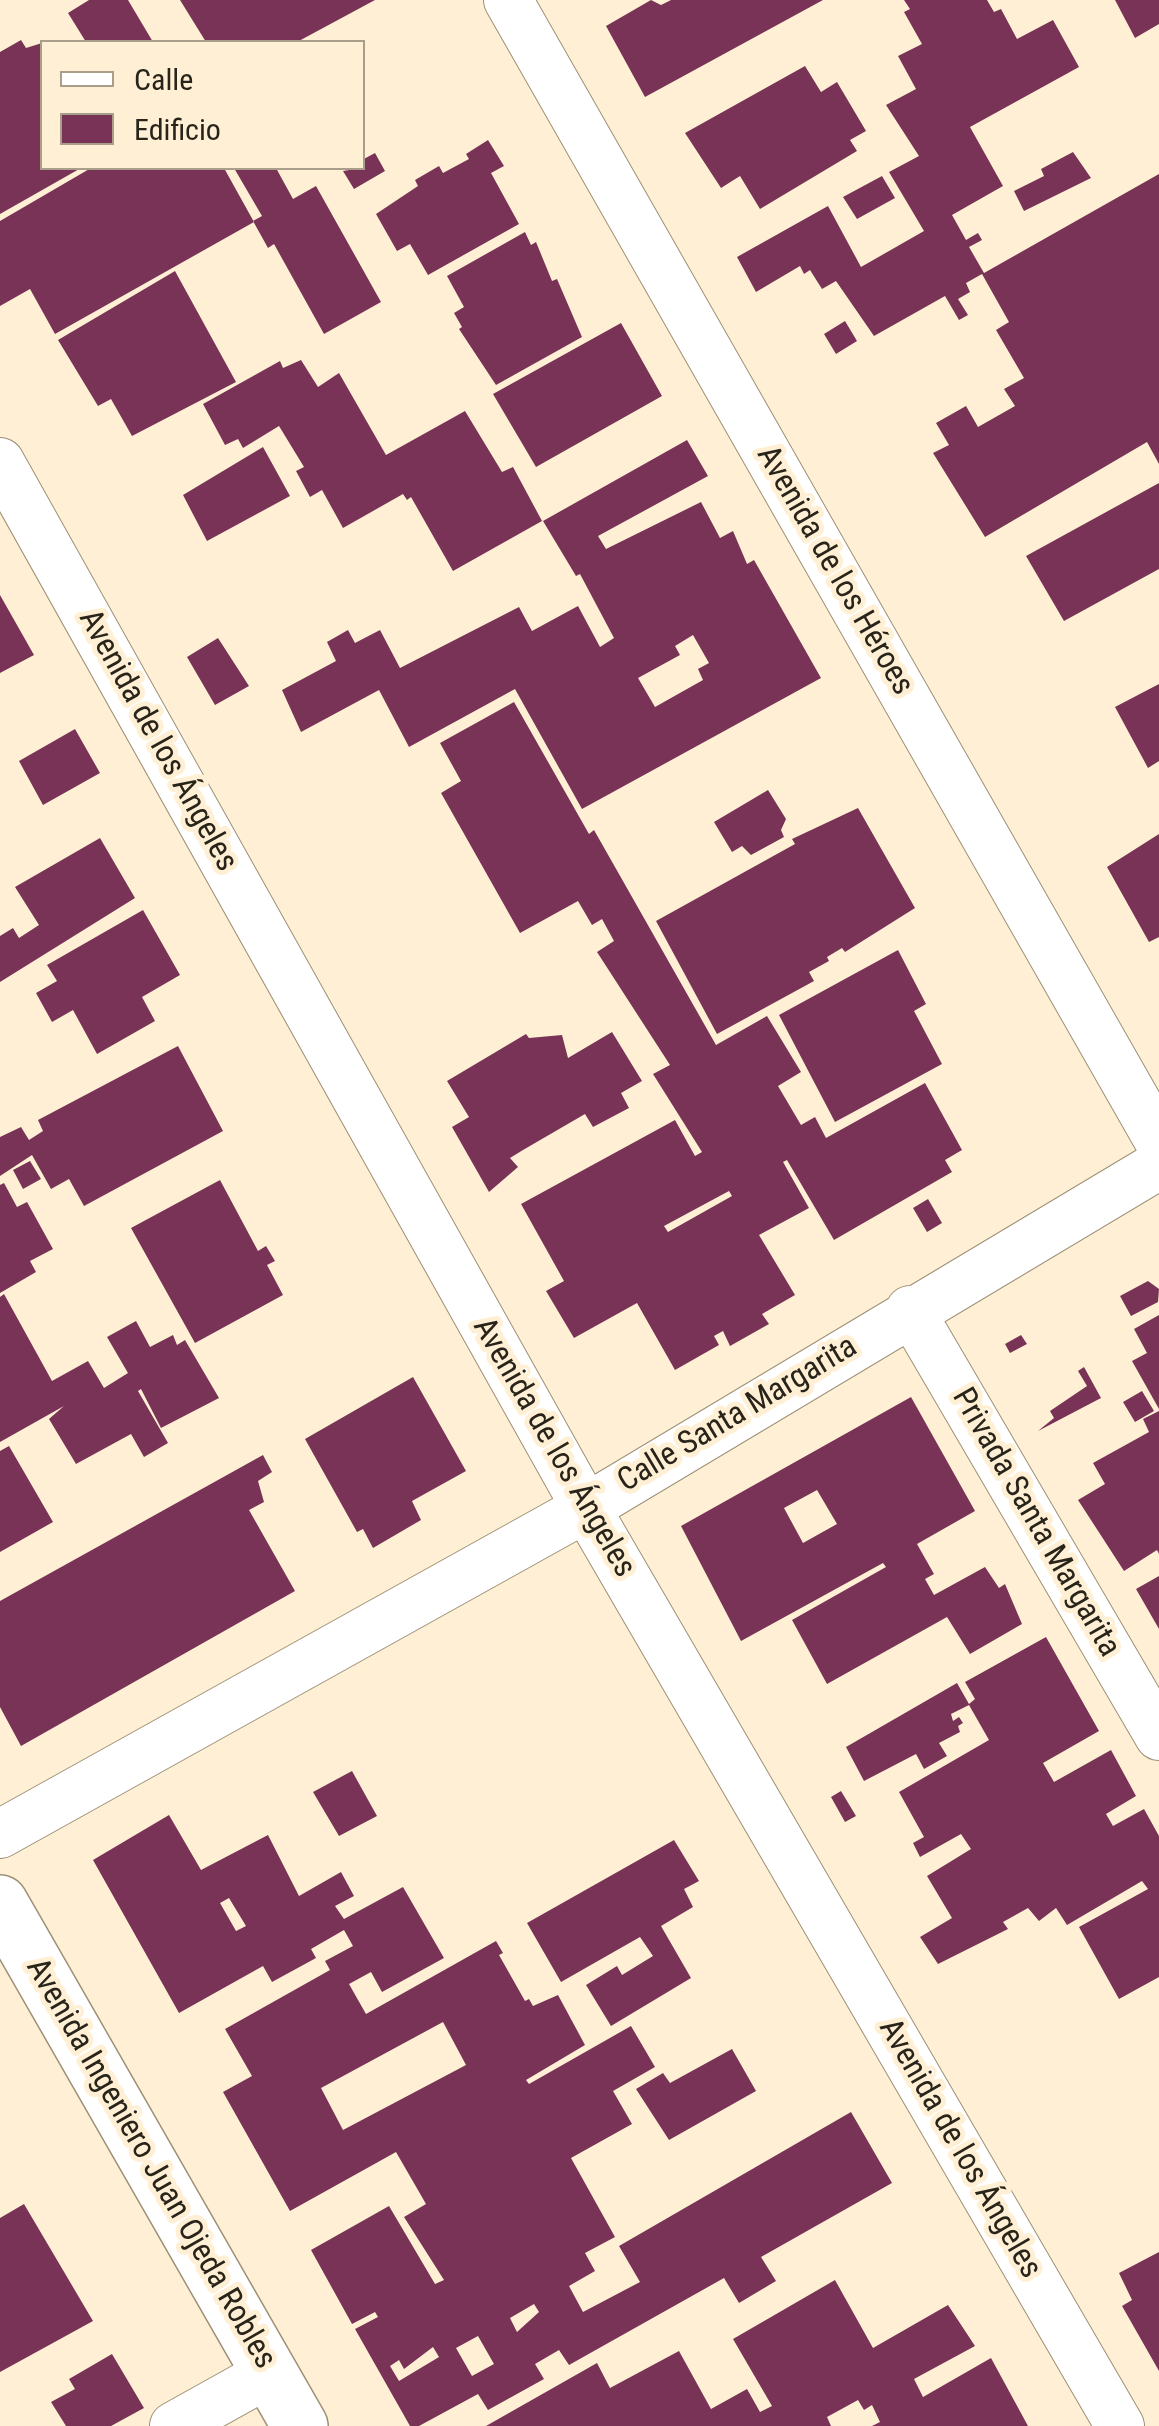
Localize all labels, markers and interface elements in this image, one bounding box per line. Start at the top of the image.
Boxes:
legend [40,40,365,170]
text: Calle [134,62,193,97]
text: Edificio [134,112,221,147]
street label: Avenida de los Héroes [747,440,921,702]
street label: Avenida de los Ángeles [69,604,245,878]
street label: Avenida de los Ángeles [463,1312,643,1584]
street label: Calle Santa Margarita [612,1328,864,1502]
street label: Privada Santa Margarita [942,1382,1128,1664]
street label: Avenida Ingeniero Juan Ojeda Robles [17,1952,283,2376]
street label: Avenida de los Ángeles [869,2013,1049,2285]

